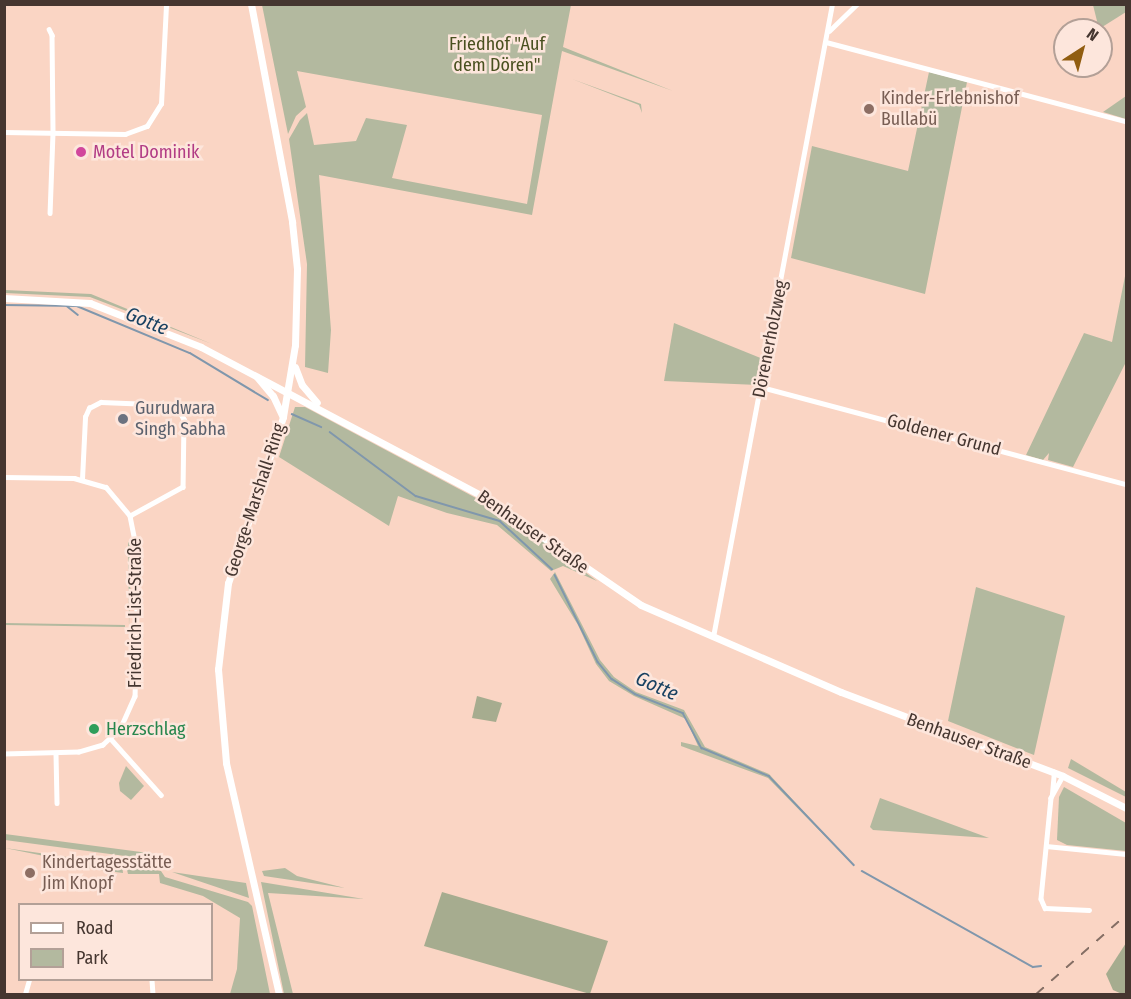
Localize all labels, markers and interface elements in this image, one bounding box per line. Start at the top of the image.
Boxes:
north arrow [1053,18,1113,78]
text: N [1083,24,1102,45]
park label: Friedhof "Auf dem Dören" [449,34,545,76]
place label: Kinder-Erlebnishof Bullabü [881,88,1019,130]
marker: Kinder-Erlebnishof Bullabü [862,102,876,116]
place label: Motel Dominik [93,141,199,163]
marker: Motel Dominik [74,145,88,159]
street label: Dörenerholzweg [748,278,792,400]
water label: Gotte [122,302,172,340]
place label: Gurudwara Singh Sabha [135,398,226,440]
street label: Goldener Grund [885,409,1003,461]
marker: Gurudwara Singh Sabha [116,412,130,426]
street label: George-Marshall-Ring [220,421,290,579]
street label: Benhauser Straße [473,486,593,578]
street label: Friedrich-List-Straße [124,538,146,688]
water label: Gotte [632,666,682,706]
street label: Benhauser Straße [904,708,1034,774]
place label: Herzschlag [106,718,186,740]
marker: Herzschlag [87,722,101,736]
place label: Kindertagesstätte Jim Knopf [42,852,172,894]
marker: Kindertagesstätte Jim Knopf [23,866,37,880]
legend [18,903,213,981]
text: Road [76,917,113,939]
text: Park [76,947,108,969]

